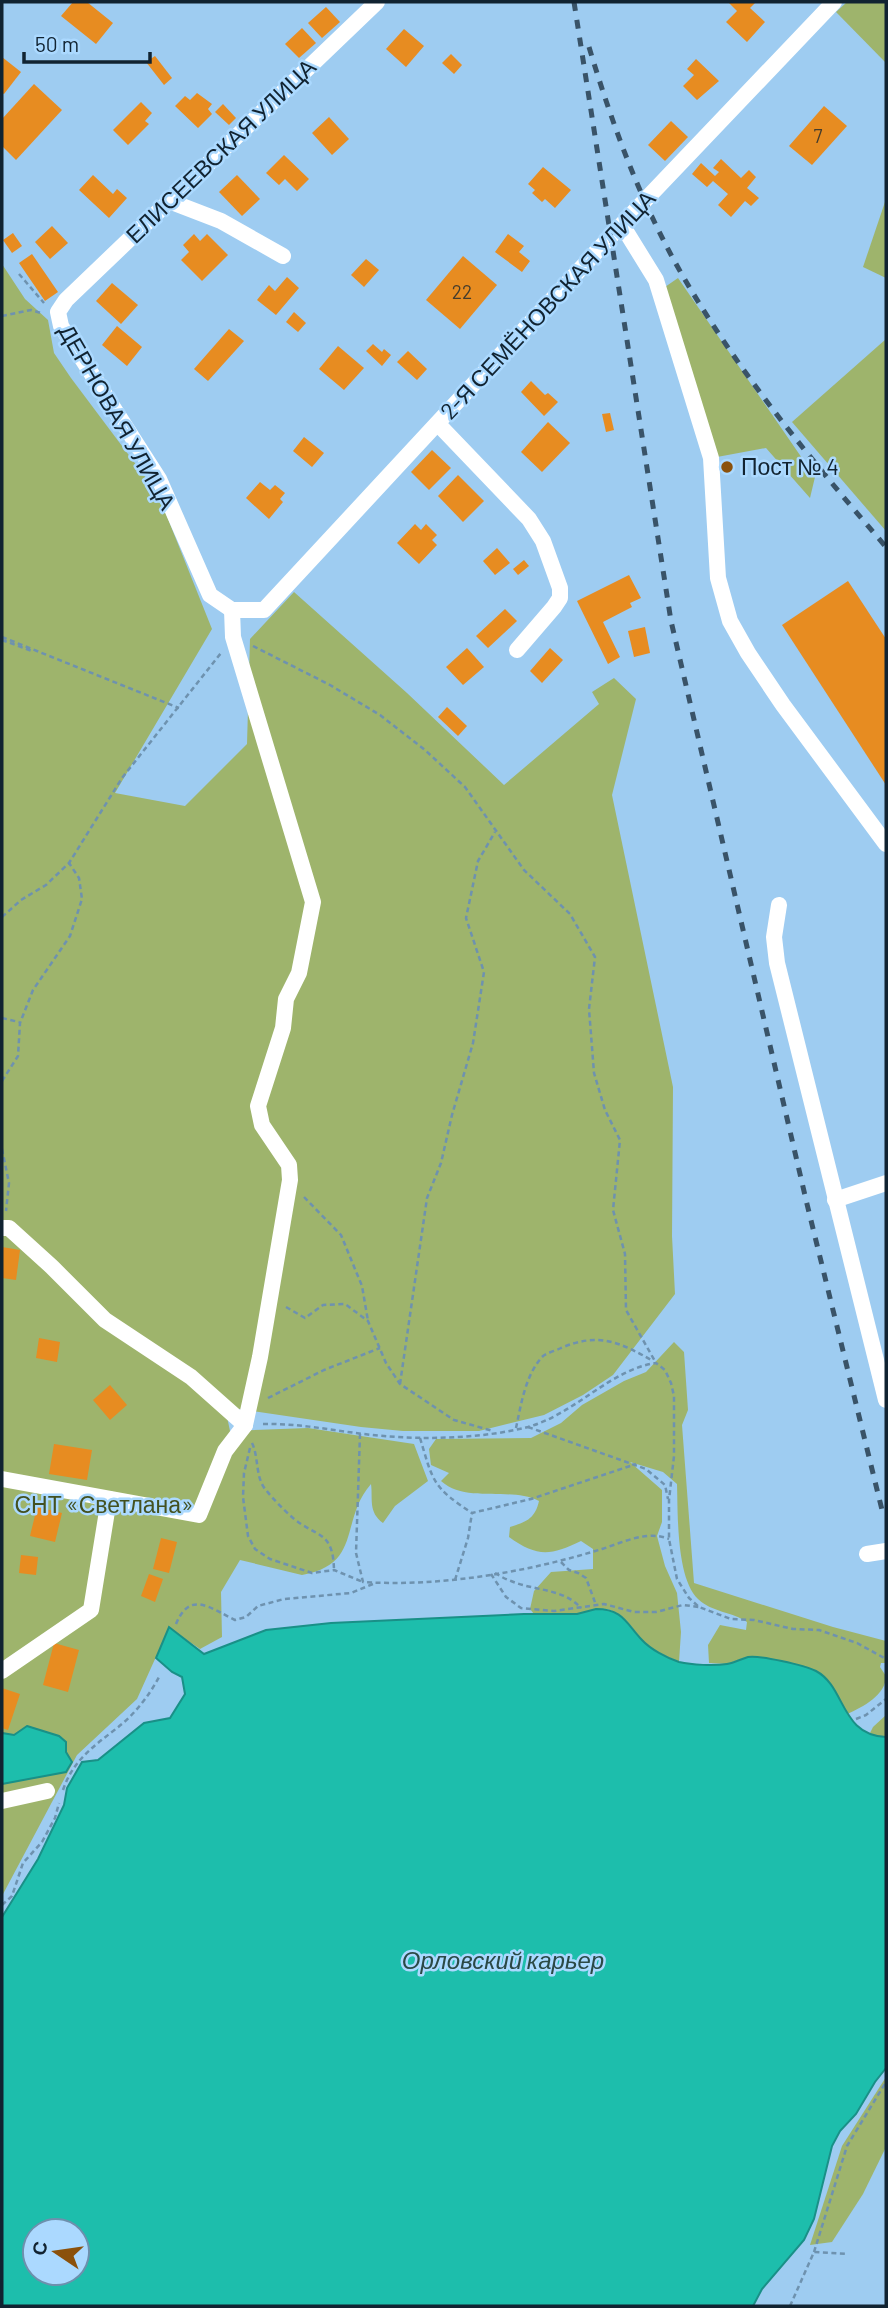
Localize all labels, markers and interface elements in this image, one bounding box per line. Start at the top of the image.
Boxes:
scale bar [24,21,150,65]
text: 50 m [35,31,79,56]
street label: ЕЛИСЕЕВСКАЯ УЛИЦА [119,52,322,248]
house number: 7 [814,124,823,147]
street label: 2-Я СЕМЁНОВСКАЯ УЛИЦА [434,184,661,424]
house number: 22 [452,280,472,303]
street label: ДЕРНОВАЯ УЛИЦА [53,319,183,515]
place label: Пост № 4 [741,452,839,480]
marker: Пост № 4 [719,459,735,475]
park label: СНТ «Светлана» [14,1490,194,1518]
water label: Орловский карьер [402,1945,604,1974]
north arrow [21,2217,91,2287]
text: С [26,2239,52,2257]

